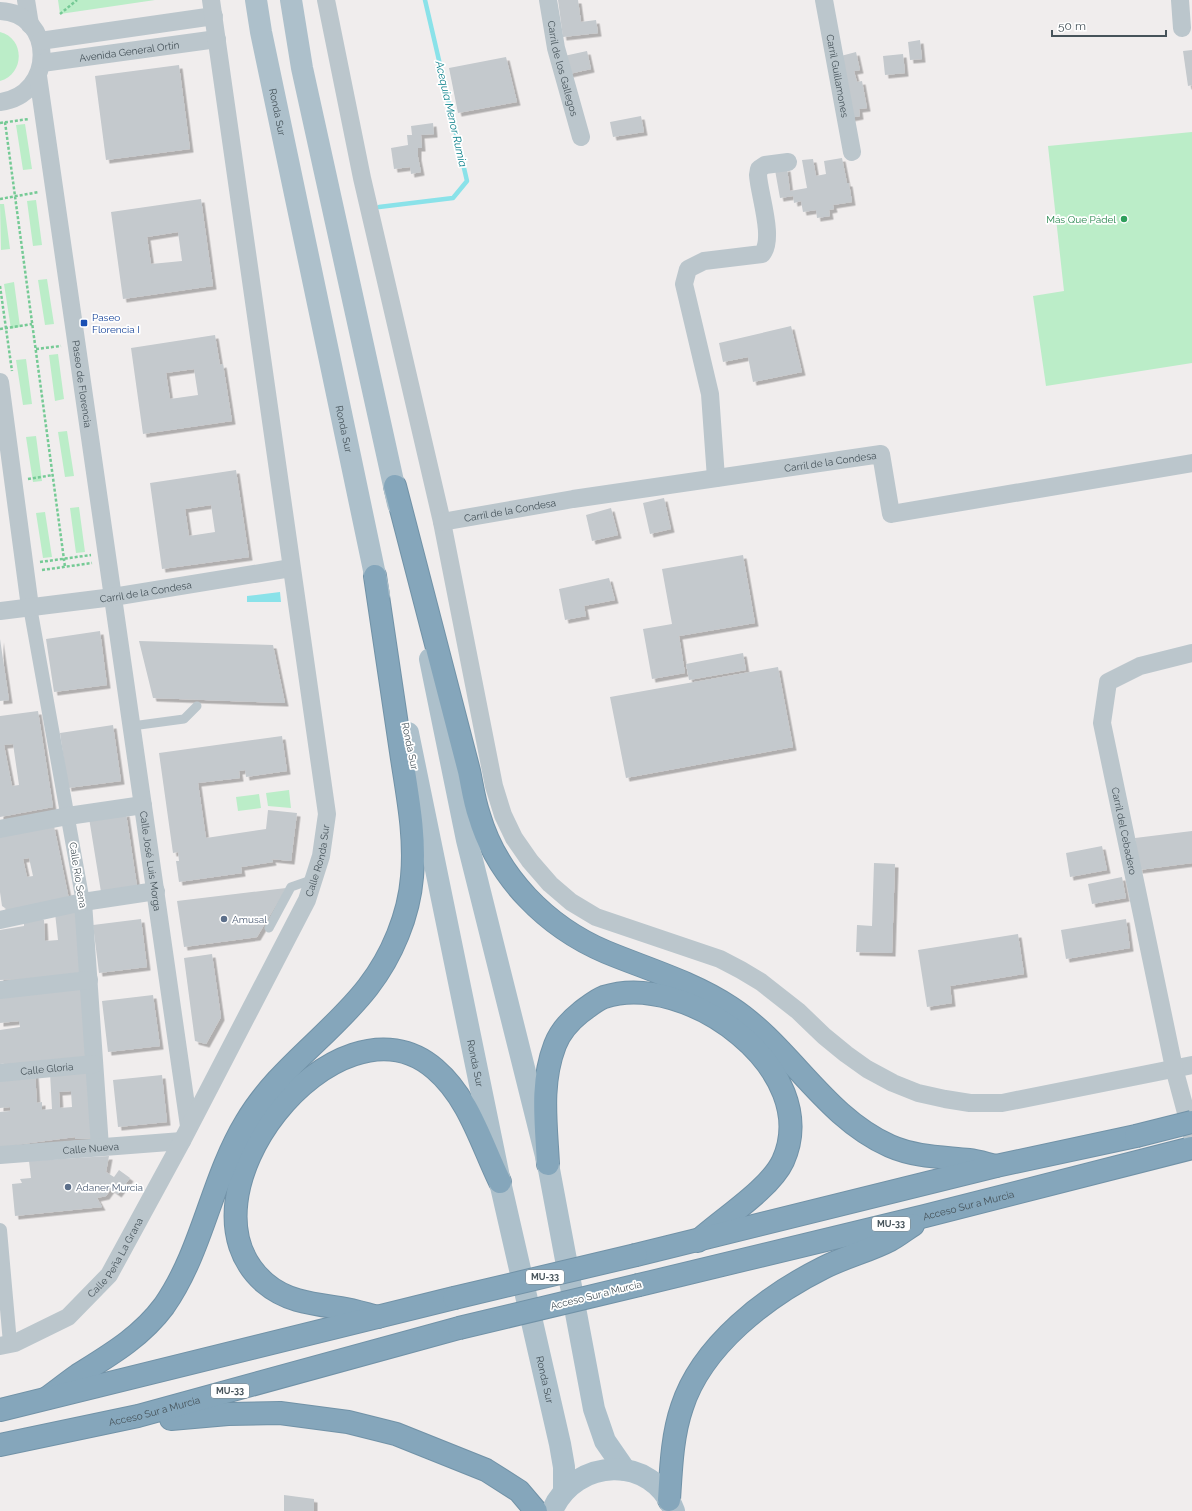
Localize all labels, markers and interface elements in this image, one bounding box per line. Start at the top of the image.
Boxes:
scale bar [1052,12,1166,38]
text: 50 m [1058,19,1086,33]
street label: Carril de los Gallegos [546,20,580,117]
street label: Carril Guillamones [825,33,851,118]
street label: Avenida General Ortín [78,39,180,63]
water label: Acequia Menor Rumia [432,59,470,169]
street label: Ronda Sur [267,87,288,137]
place label: Más Que Pádel [1046,214,1116,225]
marker: Más Que Pádel [1119,214,1129,224]
place label: Paseo Florencia I [92,312,140,335]
marker: Paseo Florencia I [79,318,89,328]
street label: Paseo de Florencia [71,339,94,428]
street label: Ronda Sur [334,404,355,454]
street label: Carril de la Condesa [783,449,877,474]
street label: Carril de la Condesa [463,497,557,524]
street label: Carril de la Condesa [99,579,192,604]
street label: Ronda Sur [400,721,420,771]
street label: Carril del Cebadero [1110,786,1139,876]
street label: Calle José Luis Morga [138,810,164,912]
street label: Calle Ronda Sur [303,823,331,898]
street label: Calle Río Sena [67,841,89,909]
marker: Amusal [219,914,229,924]
place label: Amusal [232,914,267,925]
street label: Ronda Sur [465,1039,486,1088]
street label: Calle Gloria [20,1061,74,1077]
street label: Calle Nueva [62,1140,119,1156]
marker: Adaner Murcia [63,1182,73,1192]
place label: Adaner Murcia [76,1182,143,1193]
street label: Acceso Sur a Murcia [922,1188,1015,1222]
street label: Calle Peña La Grana [85,1216,145,1299]
road number: MU-33 [872,1217,910,1231]
road number: MU-33 [526,1270,564,1284]
street label: Acceso Sur a Murcia [549,1278,643,1312]
street label: Ronda Sur [535,1355,556,1405]
road number: MU-33 [211,1384,249,1398]
street label: Acceso Sur a Murcia [108,1394,201,1428]

